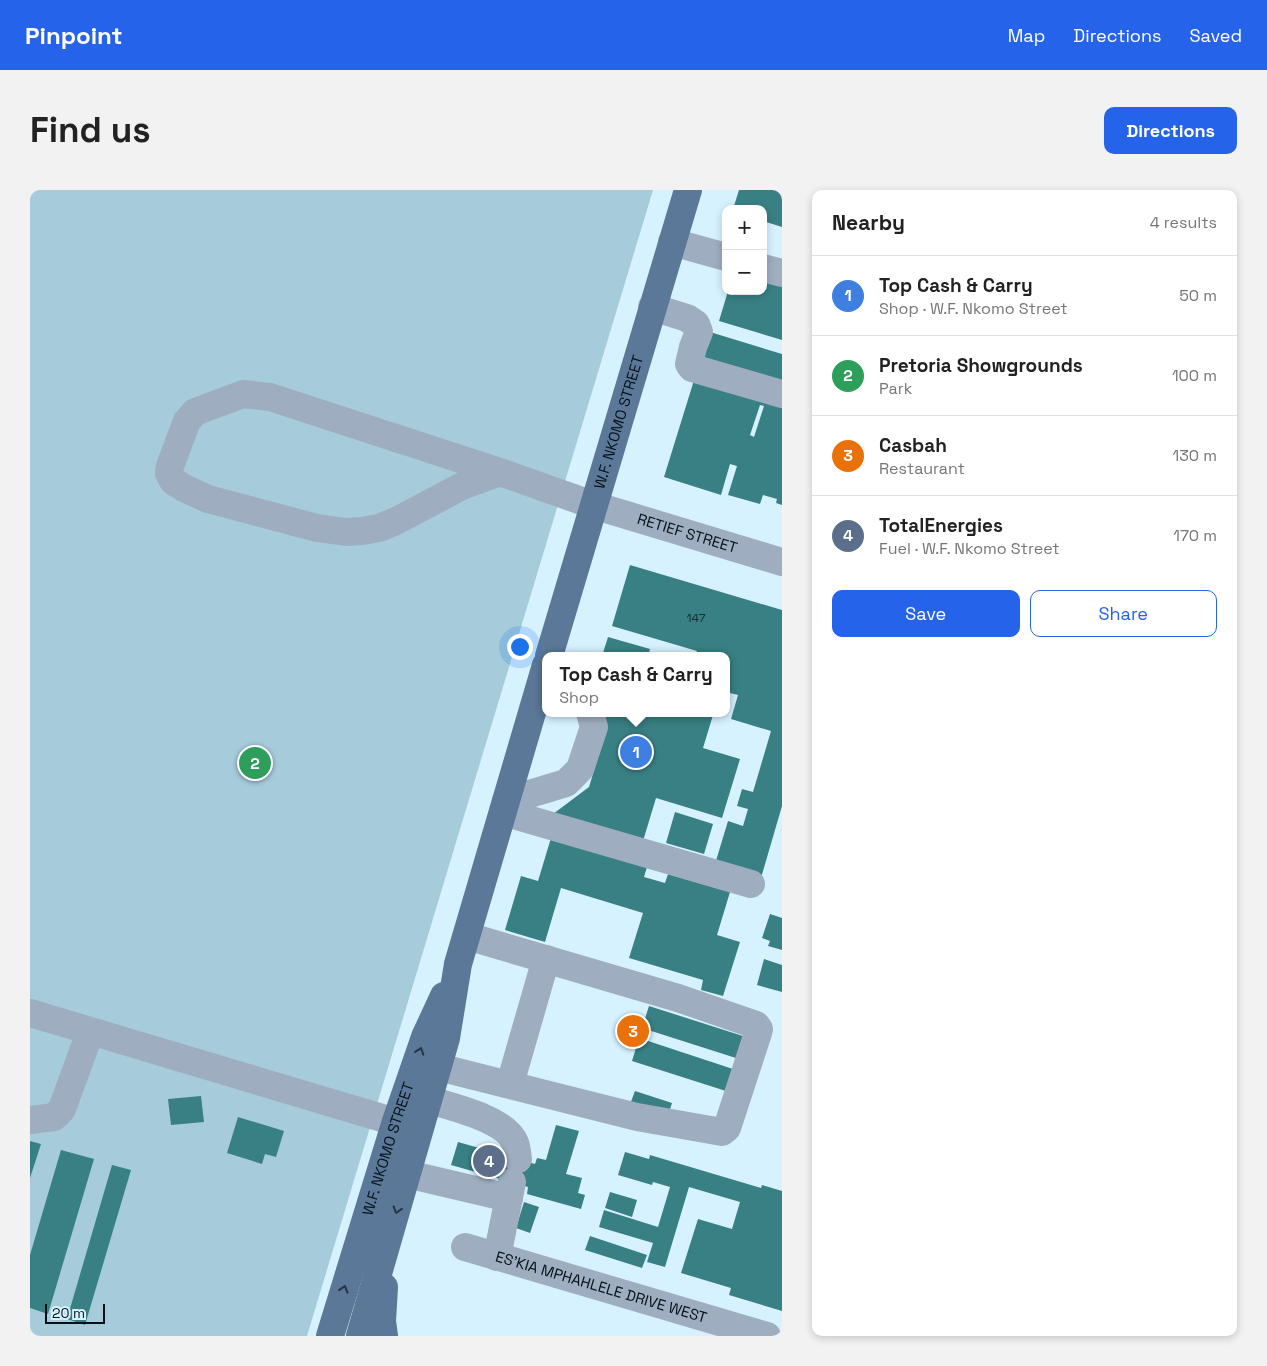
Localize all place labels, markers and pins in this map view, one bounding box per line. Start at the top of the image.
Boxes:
pin: 1 [620,733,652,771]
pin: 2 [239,744,271,782]
pin: 3 [617,1012,649,1050]
pin: 4 [473,1142,505,1180]

